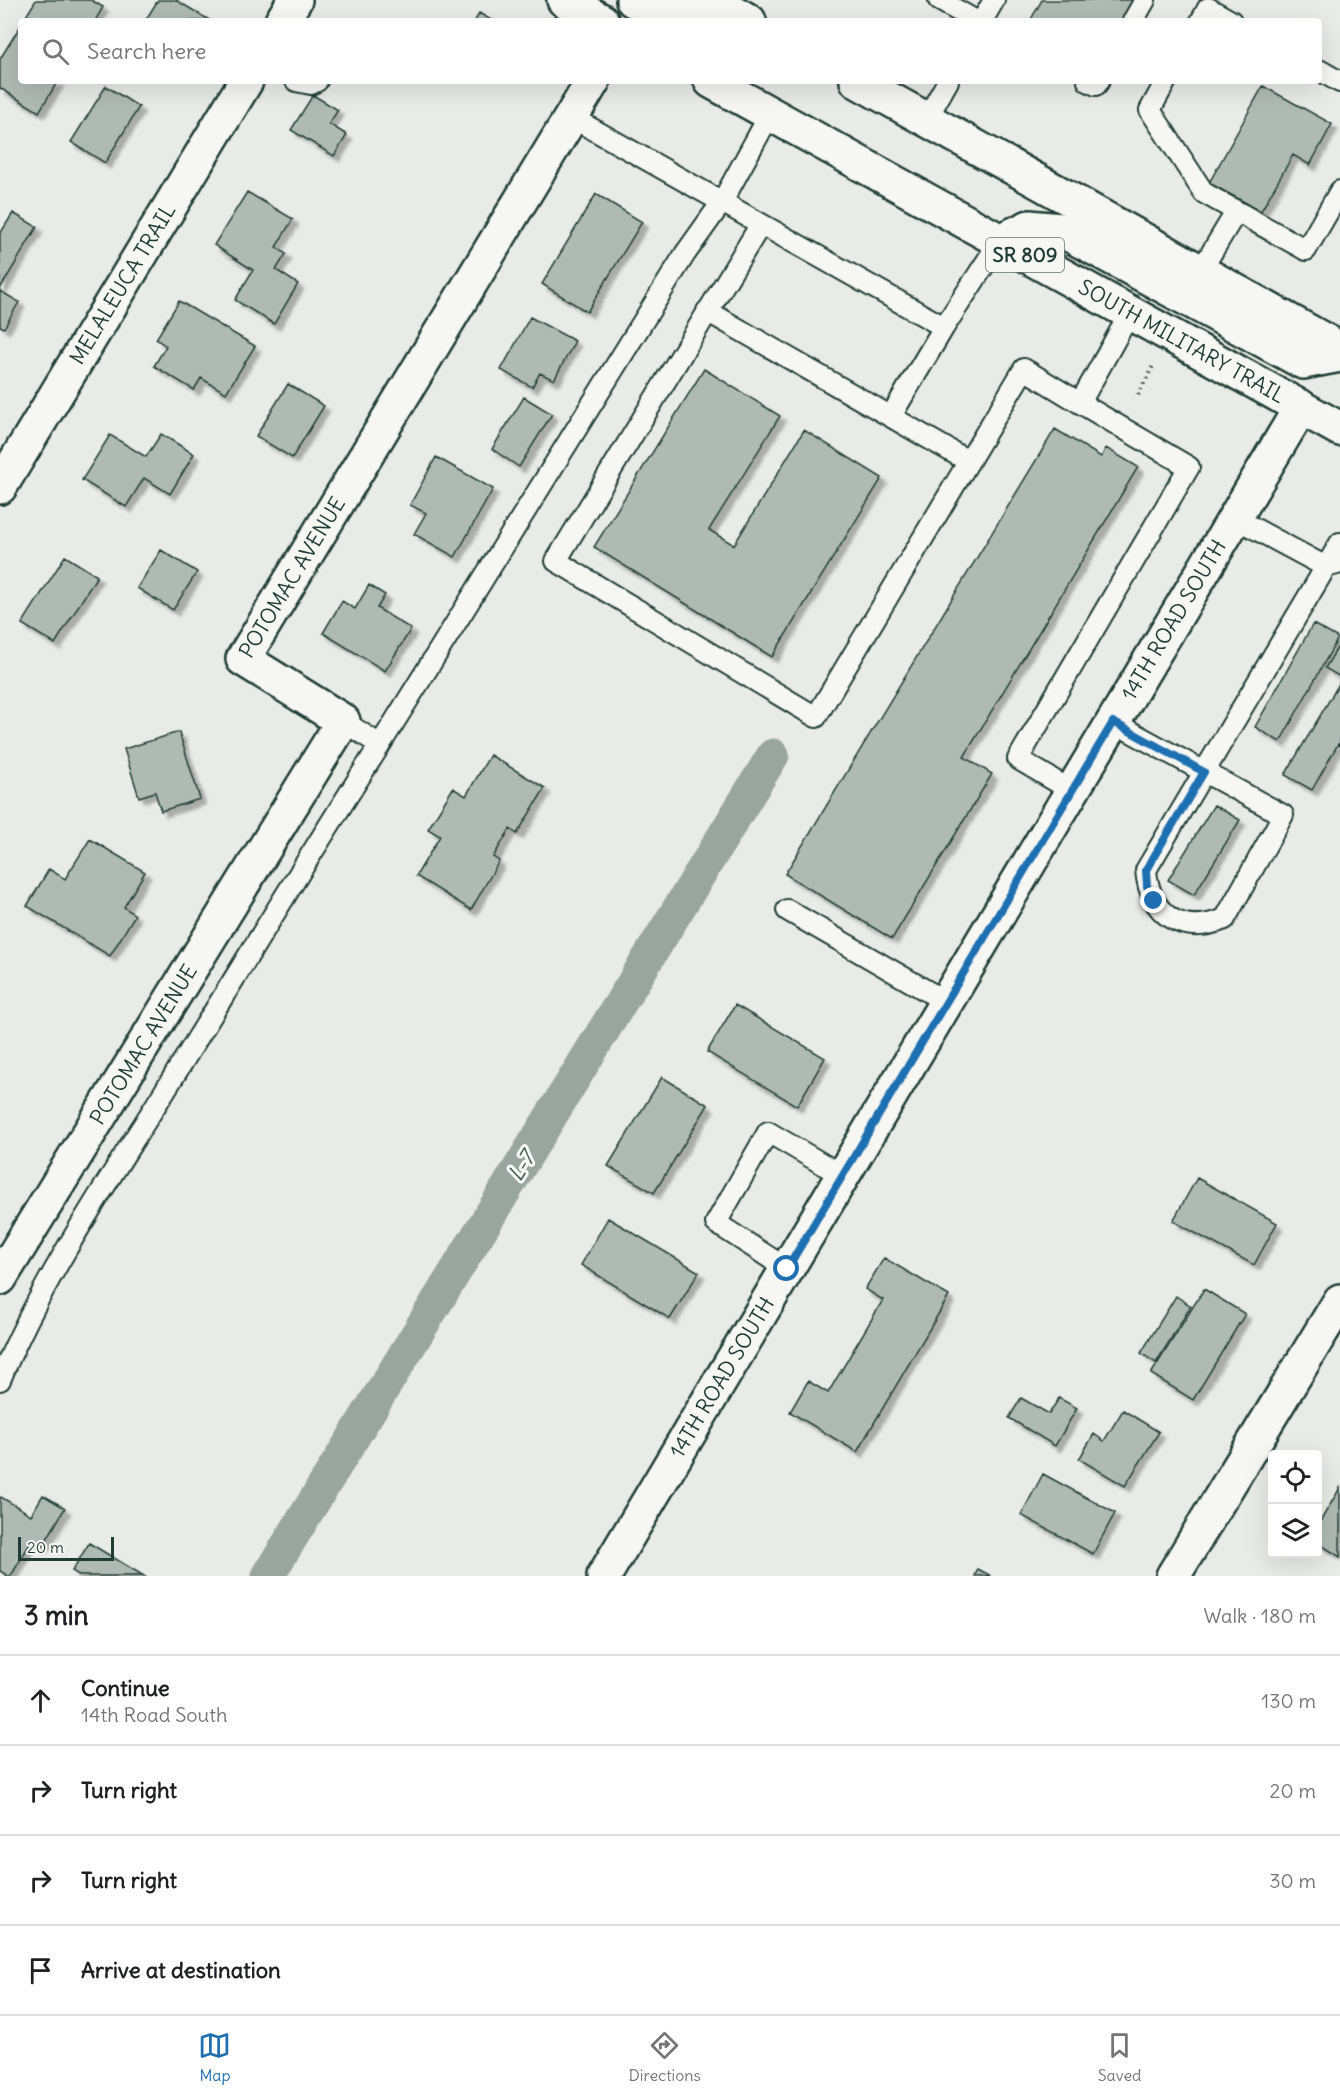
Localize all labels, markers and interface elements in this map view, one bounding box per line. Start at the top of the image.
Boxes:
search box [18,18,1322,84]
icon: search [39,35,72,68]
text: Search here [87,37,206,65]
street label: MELALEUCA TRAIL [63,199,181,369]
road number: SR 809 [986,238,1064,272]
street label: SOUTH MILITARY TRAIL [1074,273,1290,409]
street label: POTOMAC AVENUE [233,492,351,663]
street label: 14TH ROAD SOUTH [1115,534,1232,705]
route end [1140,887,1166,913]
street label: POTOMAC AVENUE [84,959,203,1130]
water label: L-7 [501,1142,543,1186]
route start [773,1255,799,1281]
street label: 14TH ROAD SOUTH [664,1292,780,1463]
map controls [1268,1450,1322,1558]
button: locate [1268,1450,1322,1504]
button: layers [1268,1504,1322,1558]
scale bar [18,1534,114,1562]
text: 20 m [27,1537,64,1557]
text: 3 min [24,1599,89,1632]
text: Walk · 180 m [1204,1603,1316,1628]
text: Continue [81,1674,170,1702]
icon: ahead [24,1684,57,1717]
text: 130 m [1261,1688,1316,1713]
text: 14th Road South [81,1702,228,1727]
icon: right [24,1774,57,1807]
text: Turn right [81,1776,177,1804]
text: 20 m [1270,1778,1316,1803]
icon: right [24,1864,57,1897]
text: Turn right [81,1866,177,1894]
text: 30 m [1269,1868,1316,1893]
icon: arrive [24,1954,57,1987]
text: Arrive at destination [81,1956,281,1984]
tab: Map [198,2029,231,2085]
tab: Directions [628,2029,701,2085]
tab: Saved [1098,2029,1142,2085]

